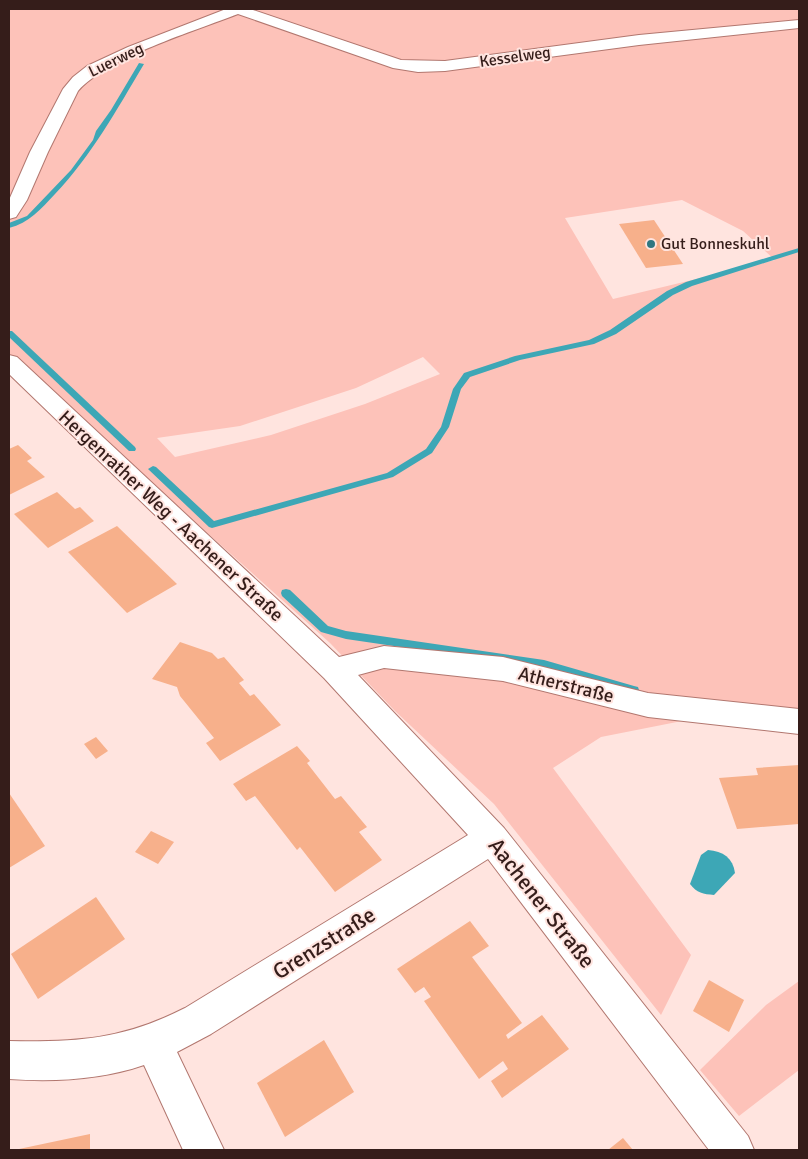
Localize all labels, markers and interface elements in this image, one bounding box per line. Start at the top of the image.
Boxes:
street label: Luerweg [85,38,147,82]
street label: Kesselweg [478,42,552,72]
place label: Gut Bonneskuhl [661,234,770,254]
marker: Gut Bonneskuhl [645,238,657,250]
street label: Hergenrather Weg - Aachener Straße [53,405,289,627]
street label: Atherstraße [516,662,616,708]
street label: Aachener Straße [483,833,601,973]
street label: Grenzstraße [268,901,380,985]

